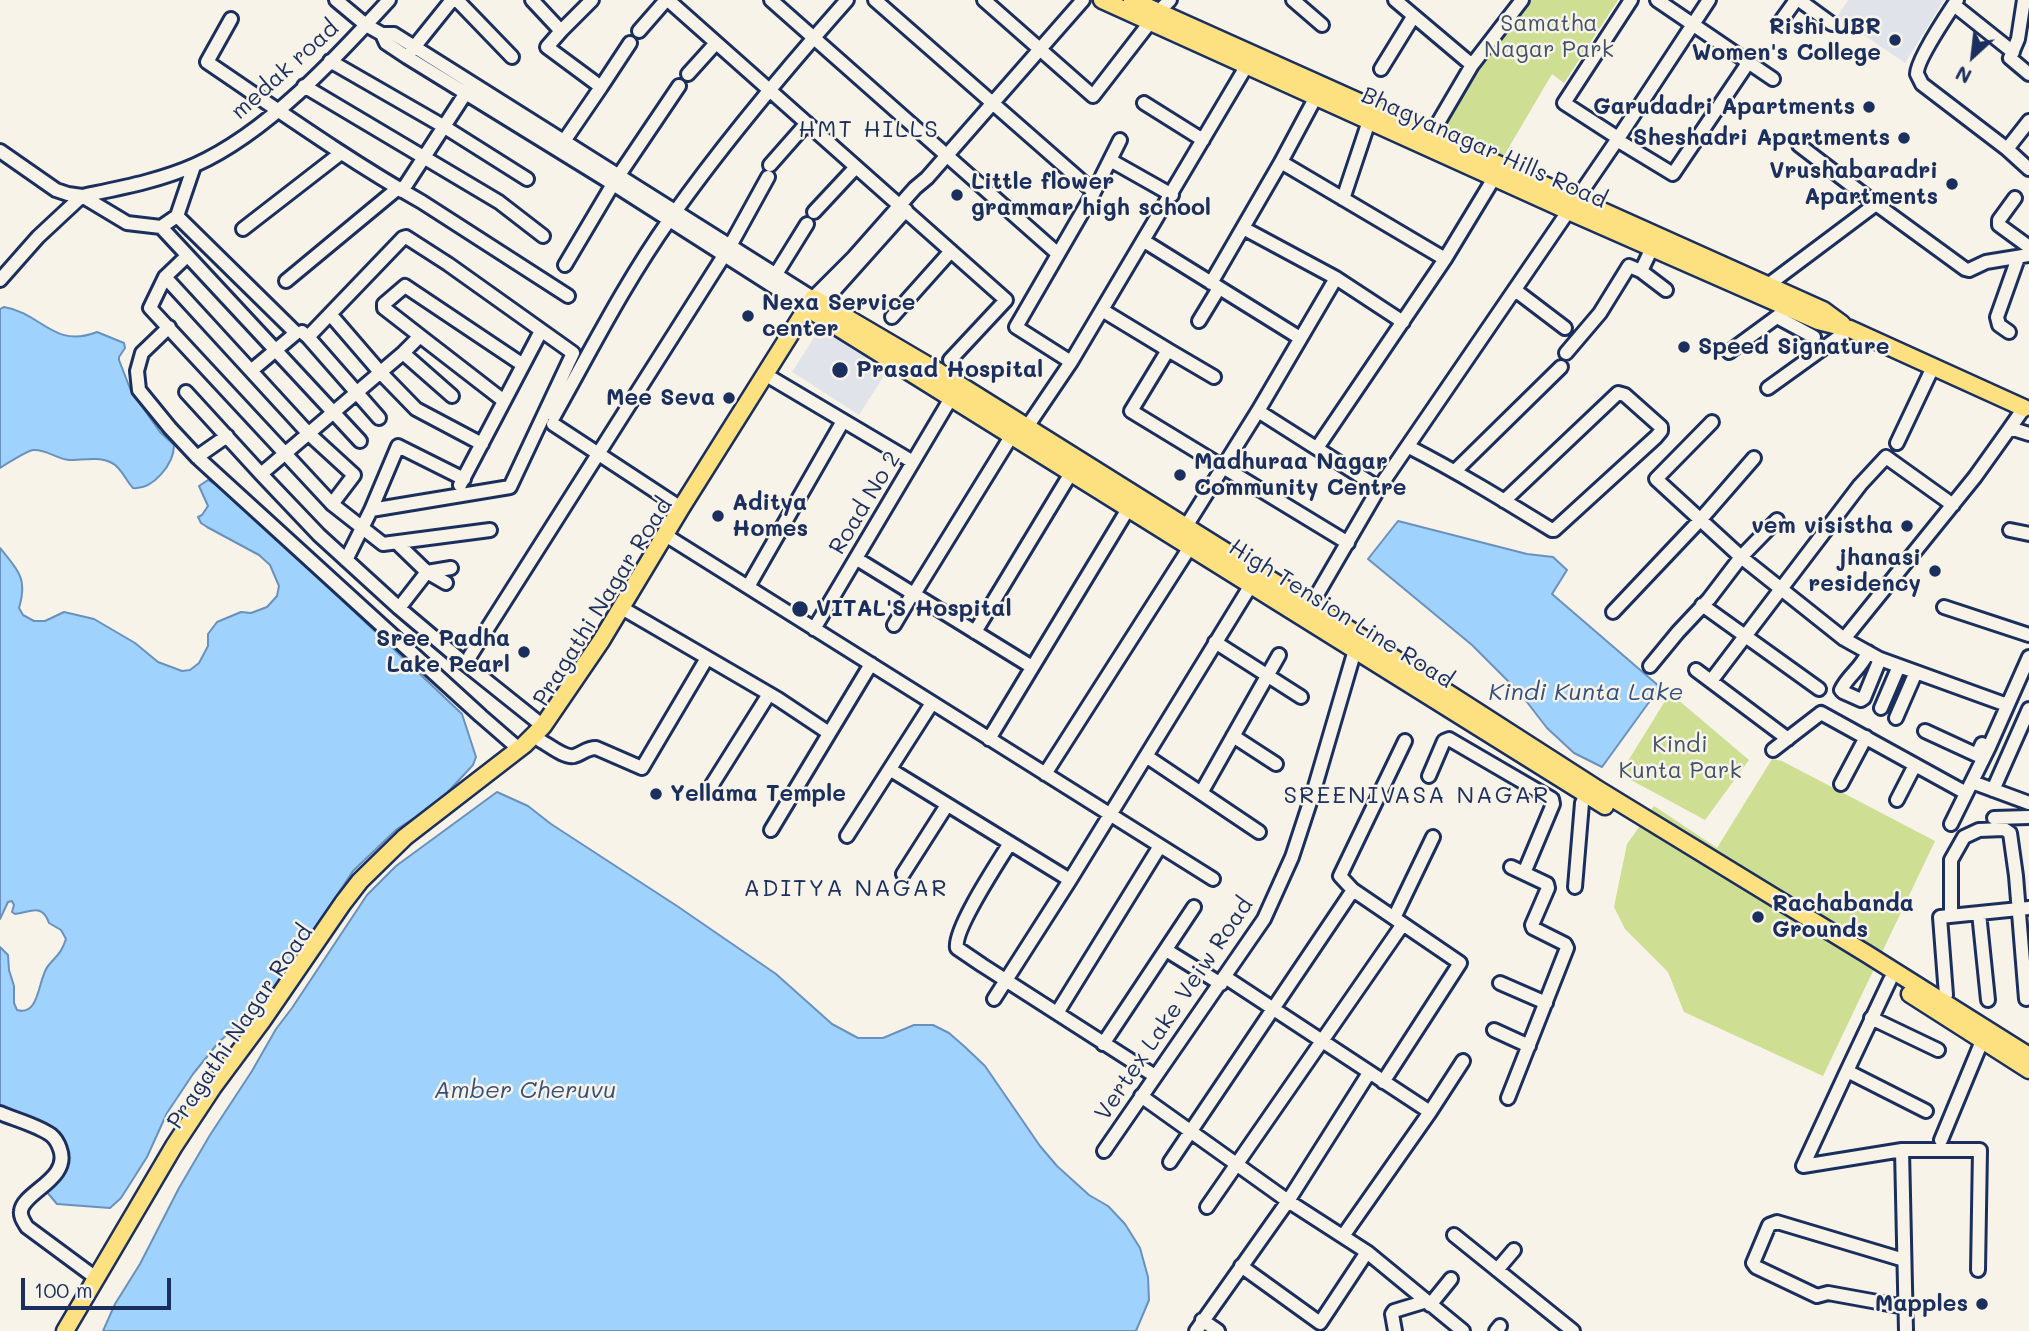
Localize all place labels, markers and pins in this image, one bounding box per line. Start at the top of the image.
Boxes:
place label: Rishi UBR Women's College [1692,13,1881,67]
marker: Rishi UBR Women's College [1887,32,1903,48]
place label: Garudadri Apartments [1593,93,1855,121]
marker: Garudadri Apartments [1861,99,1877,115]
place label: Sheshadri Apartments [1633,124,1890,152]
marker: Sheshadri Apartments [1896,130,1912,146]
place label: Vrushabaradri Apartments [1769,157,1938,211]
place label: Little flower grammar high school [971,168,1211,222]
marker: Vrushabaradri Apartments [1944,176,1960,192]
marker: Little flower grammar high school [949,187,965,203]
place label: Nexa Service center [762,289,915,343]
marker: Nexa Service center [740,308,756,324]
place label: Speed Signature [1698,333,1889,361]
marker: Speed Signature [1676,339,1692,355]
place label: Prasad Hospital [856,356,1043,384]
marker: Prasad Hospital [830,360,850,380]
place label: Mee Seva [606,384,715,412]
marker: Mee Seva [721,390,737,406]
place label: Madhuraa Nagar Community Centre [1194,448,1407,502]
marker: Madhuraa Nagar Community Centre [1172,467,1188,483]
place label: Aditya Homes [732,489,808,543]
marker: Aditya Homes [710,508,726,524]
place label: vem visistha [1751,512,1893,540]
marker: vem visistha [1899,518,1915,534]
place label: jhanasi residency [1808,544,1921,598]
marker: jhanasi residency [1927,563,1943,579]
place label: VITAL'S Hospital [816,595,1012,623]
marker: VITAL'S Hospital [790,599,810,619]
place label: Sree Padha Lake Pearl [376,625,510,679]
marker: Sree Padha Lake Pearl [516,644,532,660]
place label: Yellama Temple [670,780,846,808]
marker: Yellama Temple [648,786,664,802]
place label: Rachabanda Grounds [1772,890,1914,944]
marker: Rachabanda Grounds [1750,909,1766,925]
place label: Mapples [1875,1290,1968,1318]
marker: Mapples [1974,1296,1990,1312]

